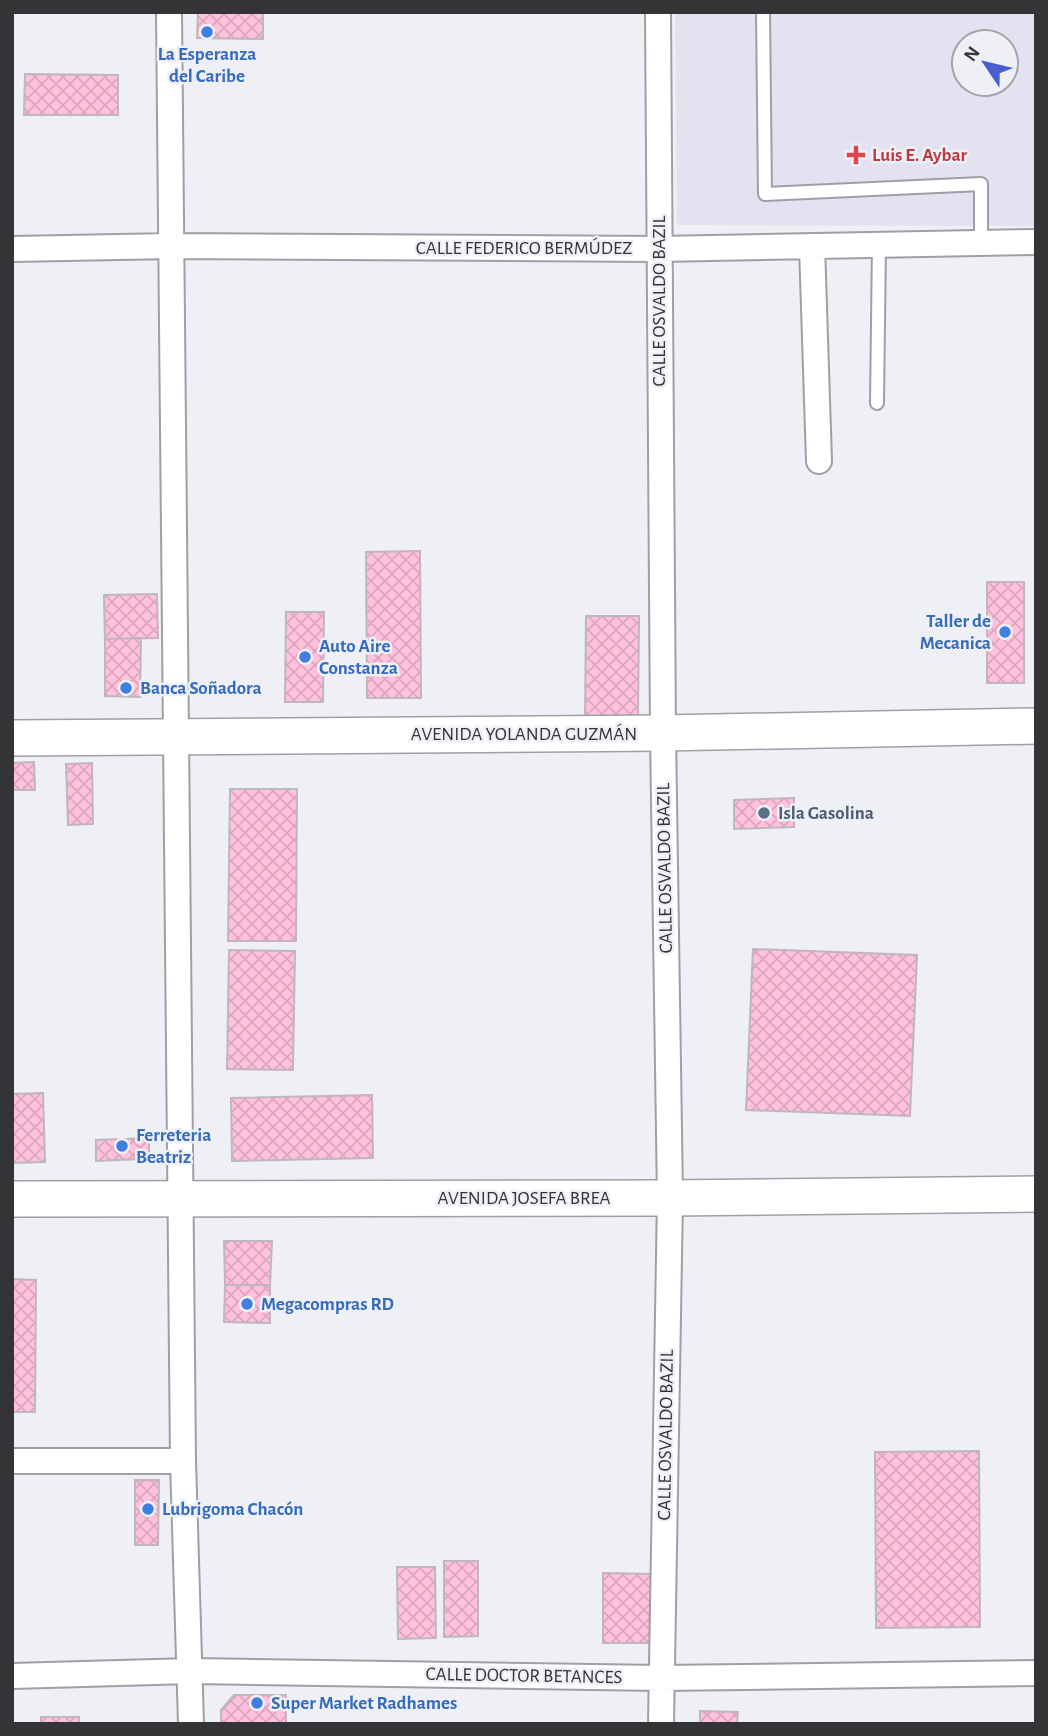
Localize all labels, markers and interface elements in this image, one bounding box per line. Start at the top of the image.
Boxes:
marker: La Esperanza del Caribe [199,24,215,40]
north arrow [950,28,1020,98]
text: N [961,43,984,65]
place label: La Esperanza del Caribe [158,45,256,86]
marker: Luis E. Aybar [846,145,866,165]
place label: Luis E. Aybar [872,146,968,165]
street label: CALLE OSVALDO BAZIL [650,215,669,386]
street label: CALLE FEDERICO BERMÚDEZ [416,237,632,258]
place label: Taller de Mecanica [920,612,991,653]
marker: Taller de Mecanica [997,624,1013,640]
place label: Auto Aire Constanza [319,637,398,678]
marker: Auto Aire Constanza [297,649,313,665]
place label: Banca Soñadora [140,679,262,698]
marker: Banca Soñadora [118,680,134,696]
street label: AVENIDA YOLANDA GUZMÁN [411,723,637,744]
street label: CALLE OSVALDO BAZIL [654,782,676,954]
place label: Isla Gasolina [778,804,874,823]
marker: Isla Gasolina [756,805,772,821]
place label: Ferreteria Beatriz [136,1126,211,1167]
marker: Ferreteria Beatriz [114,1138,130,1154]
street label: AVENIDA JOSEFA BREA [437,1189,611,1208]
place label: Megacompras RD [261,1295,394,1314]
marker: Megacompras RD [239,1296,255,1312]
street label: CALLE OSVALDO BAZIL [655,1349,677,1521]
place label: Lubrigoma Chacón [162,1500,303,1519]
marker: Lubrigoma Chacón [140,1501,156,1517]
street label: CALLE DOCTOR BETANCES [425,1665,623,1687]
place label: Super Market Radhames [271,1694,457,1713]
marker: Super Market Radhames [249,1695,265,1711]

